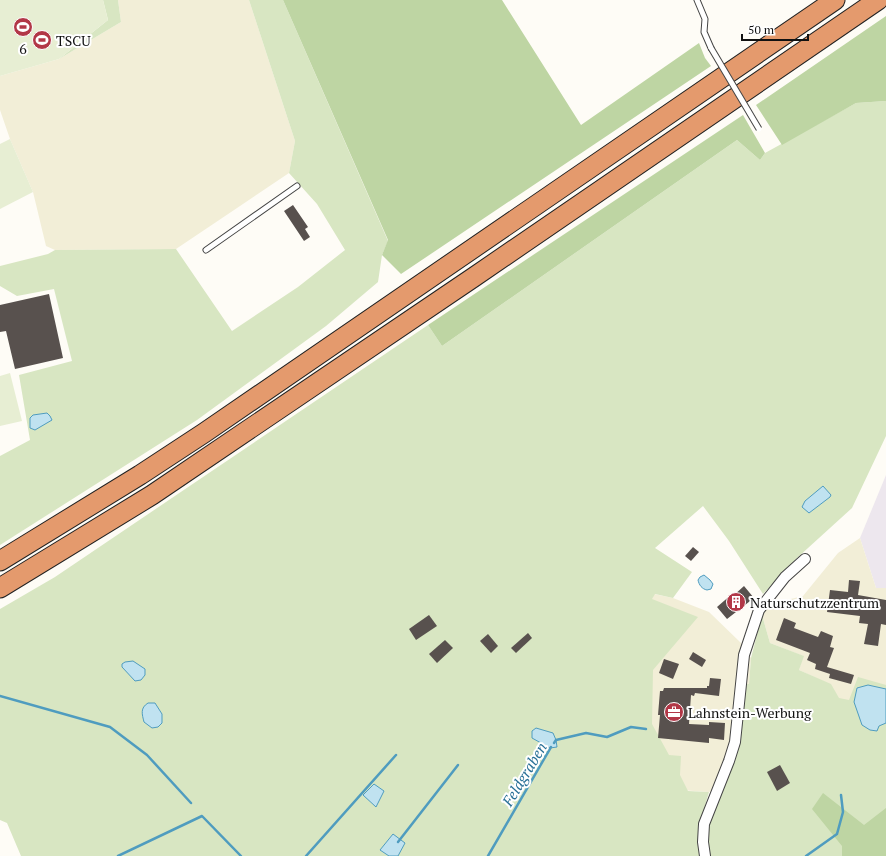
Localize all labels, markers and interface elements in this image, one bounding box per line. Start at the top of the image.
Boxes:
sports icon: 6 [12,16,34,38]
scale bar [742,16,808,42]
text: 50 m [748,22,775,37]
sports icon: TSCU [31,29,53,51]
place label: TSCU [56,31,91,50]
place label: 6 [19,39,27,58]
building icon: Naturschutzzentrum [725,591,747,613]
place label: Naturschutzzentrum [750,593,879,612]
office icon: Lahnstein-Werbung [663,701,685,723]
place label: Lahnstein-Werbung [688,703,812,722]
water label: Feldgraben [497,738,551,810]

